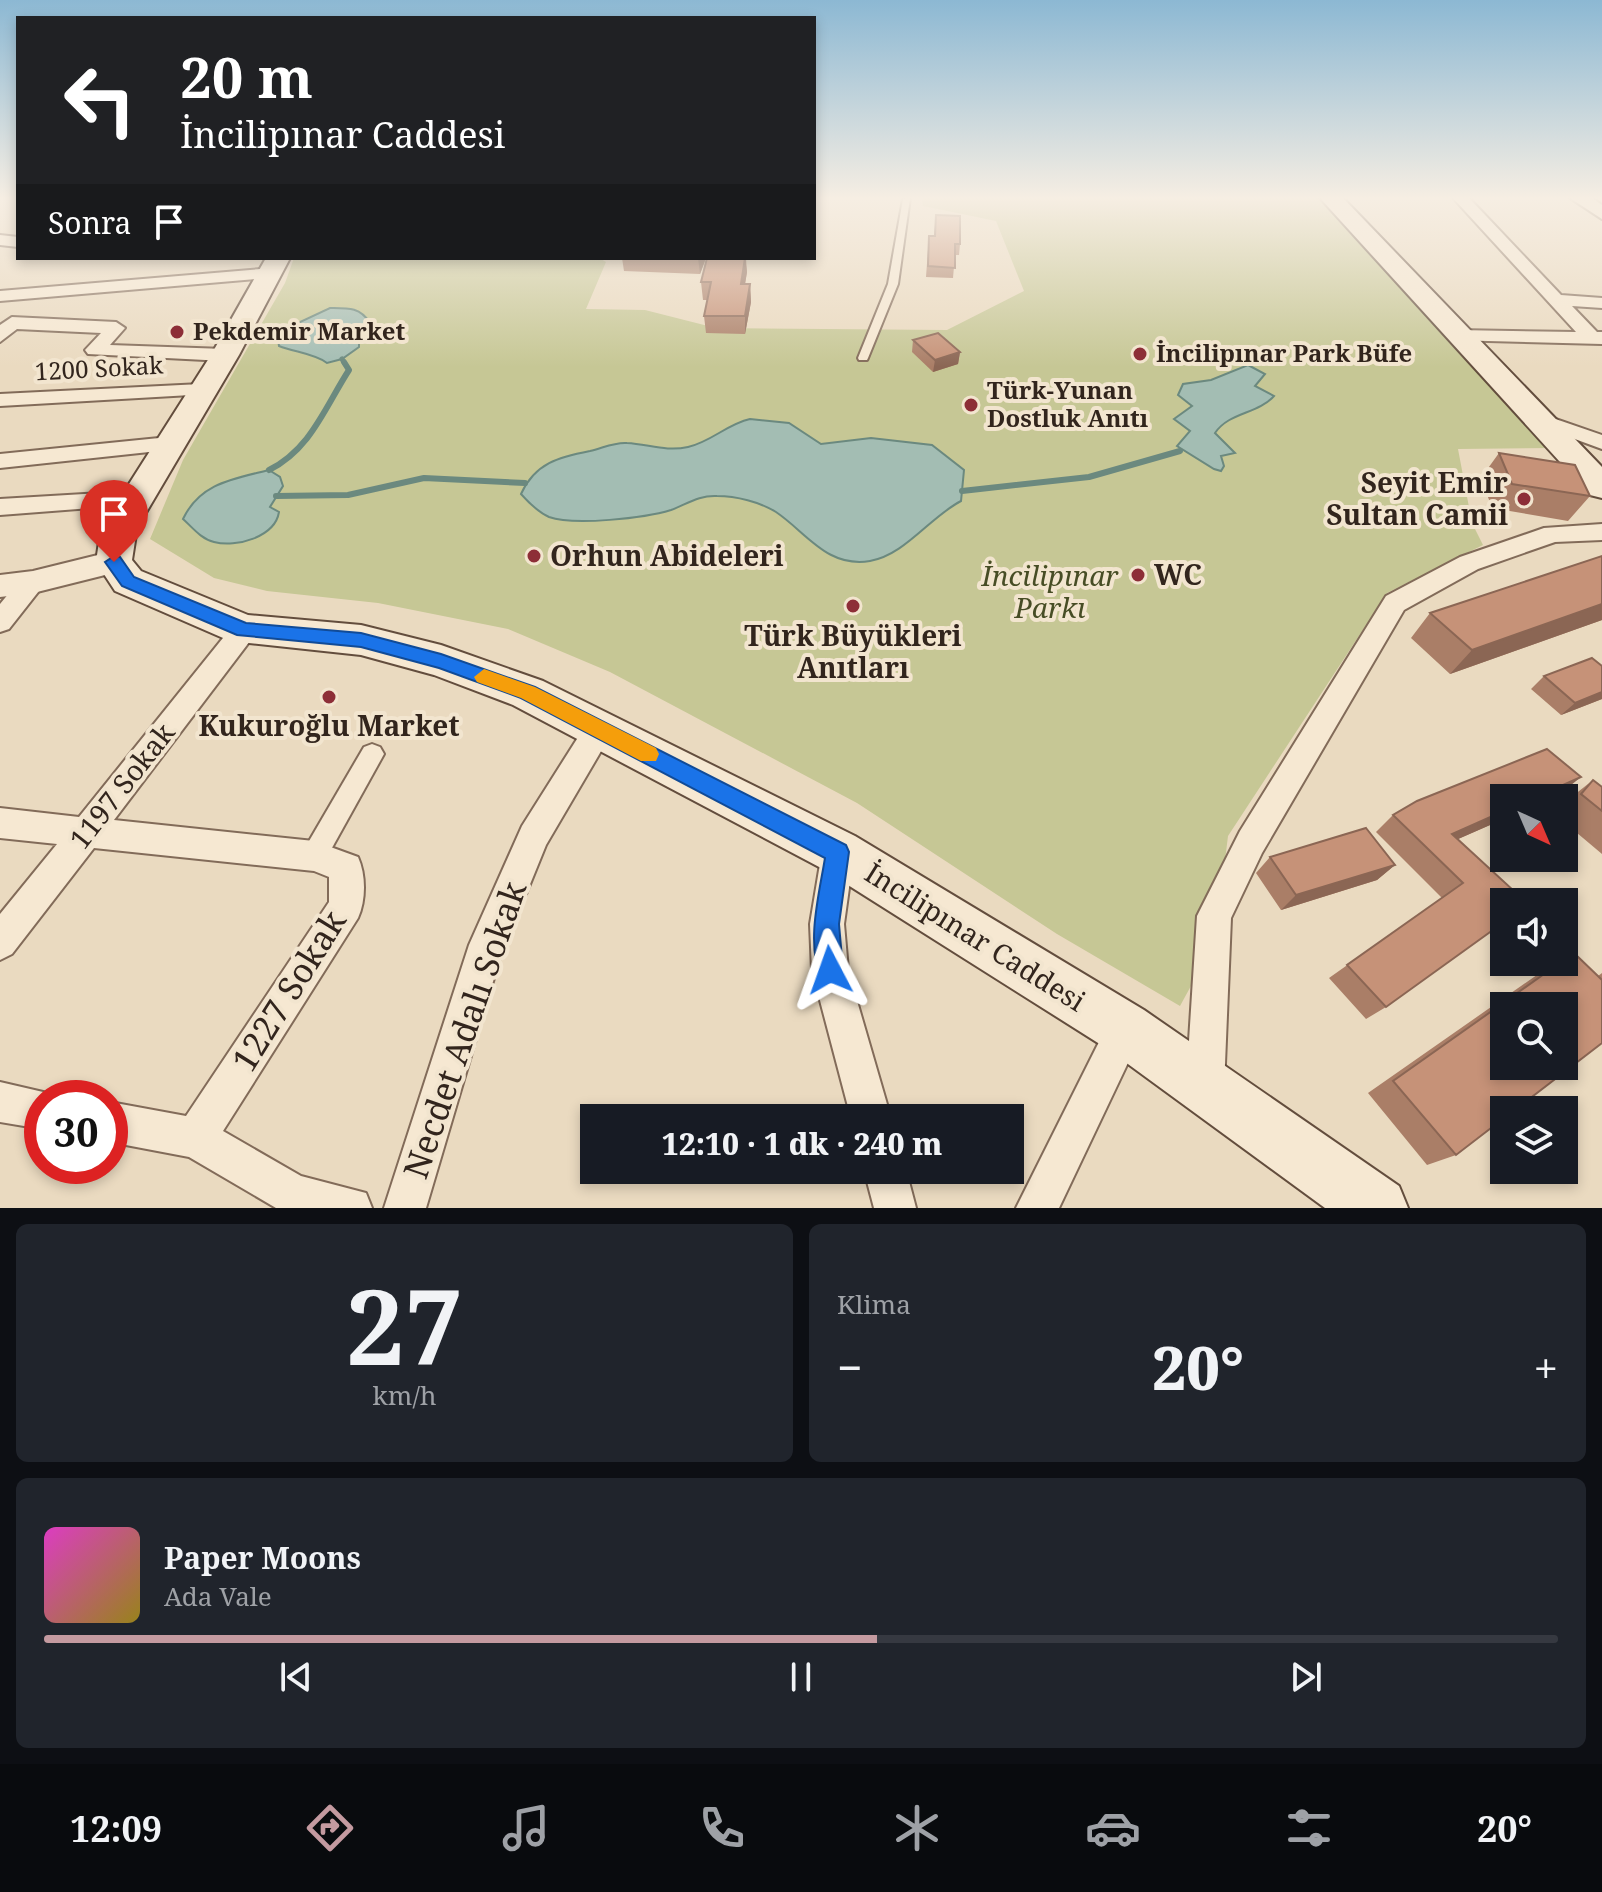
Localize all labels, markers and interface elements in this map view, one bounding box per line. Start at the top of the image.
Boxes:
text: 20 m [180,38,313,114]
icon: left [48,48,152,152]
text: İncilipınar Caddesi [180,110,505,159]
icon: arrive [147,200,191,244]
text: Sonra [48,202,131,243]
place label: Pekdemir Market [193,314,405,347]
marker: Pekdemir Market [168,323,186,341]
place label: İncilipınar Park Büfe [1156,336,1412,369]
marker: İncilipınar Park Büfe [1131,345,1149,363]
street label: 1200 Sokak [34,348,165,387]
place label: Türk-Yunan Dostluk Anıtı [987,373,1149,434]
marker: Türk-Yunan Dostluk Anıtı [962,396,980,414]
place label: Seyit Emir Sultan Camii [1326,463,1508,533]
pin [80,480,148,562]
marker: Seyit Emir Sultan Camii [1515,490,1533,508]
icon: arrive [92,492,136,536]
place label: Orhun Abideleri [550,536,784,574]
marker: Orhun Abideleri [525,547,543,565]
place label: WC [1154,555,1202,593]
park label: İncilipınar Parkı [981,556,1119,626]
marker: WC [1129,566,1147,584]
marker: Türk Büyükleri Anıtları [844,597,862,615]
place label: Türk Büyükleri Anıtları [744,616,962,686]
marker: Kukuroğlu Market [320,688,338,706]
place label: Kukuroğlu Market [198,706,460,744]
street label: 1197 Sokak [60,714,183,856]
north arrow [1490,784,1578,872]
map controls [1490,784,1578,1184]
street label: İncilipınar Caddesi [858,853,1093,1019]
street label: Necdet Adalı Sokak [392,875,537,1184]
button: sound [1490,888,1578,976]
street label: 1227 Sokak [220,901,356,1080]
position arrow [788,928,872,1012]
button: search [1490,992,1578,1080]
speed limit sign: 30 [24,1080,128,1184]
button: layers [1490,1096,1578,1184]
text: 12:10 · 1 dk · 240 m [662,1123,942,1164]
text: 27 [346,1254,463,1395]
text: Klima [837,1286,911,1322]
text: 20° [1152,1326,1244,1408]
text: − [837,1337,862,1397]
text: + [1533,1337,1558,1397]
text: km/h [373,1377,436,1413]
text: Paper Moons [164,1537,361,1578]
text: Ada Vale [164,1578,272,1614]
icon: previous [274,1655,318,1699]
icon: pause [779,1655,823,1699]
icon: next [1284,1655,1328,1699]
icon: directions [302,1800,358,1856]
icon: music [498,1800,554,1856]
icon: phone [694,1800,750,1856]
icon: climate [889,1800,945,1856]
icon: car [1085,1800,1141,1856]
icon: filters [1281,1800,1337,1856]
text: 12:09 [70,1804,162,1853]
text: 20° [1477,1804,1532,1853]

